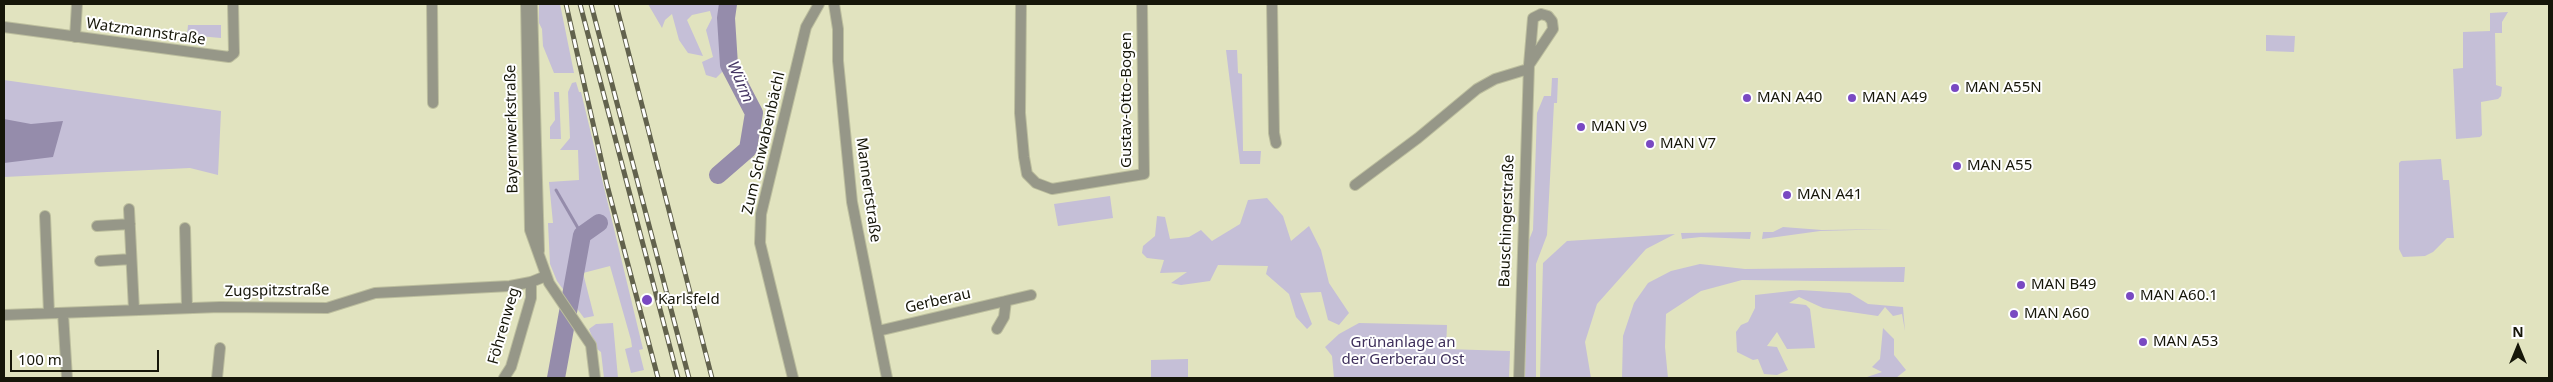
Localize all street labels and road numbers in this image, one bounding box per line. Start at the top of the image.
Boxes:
street label: Watzmannstraße [85,15,207,49]
street label: Gustav-Otto-Bogen [1118,32,1136,168]
street label: Bayernwerkstraße [502,64,522,194]
street label: Zum Schwabenbächl [739,70,789,216]
street label: Mannertstraße [852,137,884,243]
street label: Bauschingerstraße [1496,154,1518,288]
street label: Zugspitzstraße [225,281,329,301]
street label: Föhrenweg [484,285,524,367]
street label: Gerberau [903,285,973,317]

